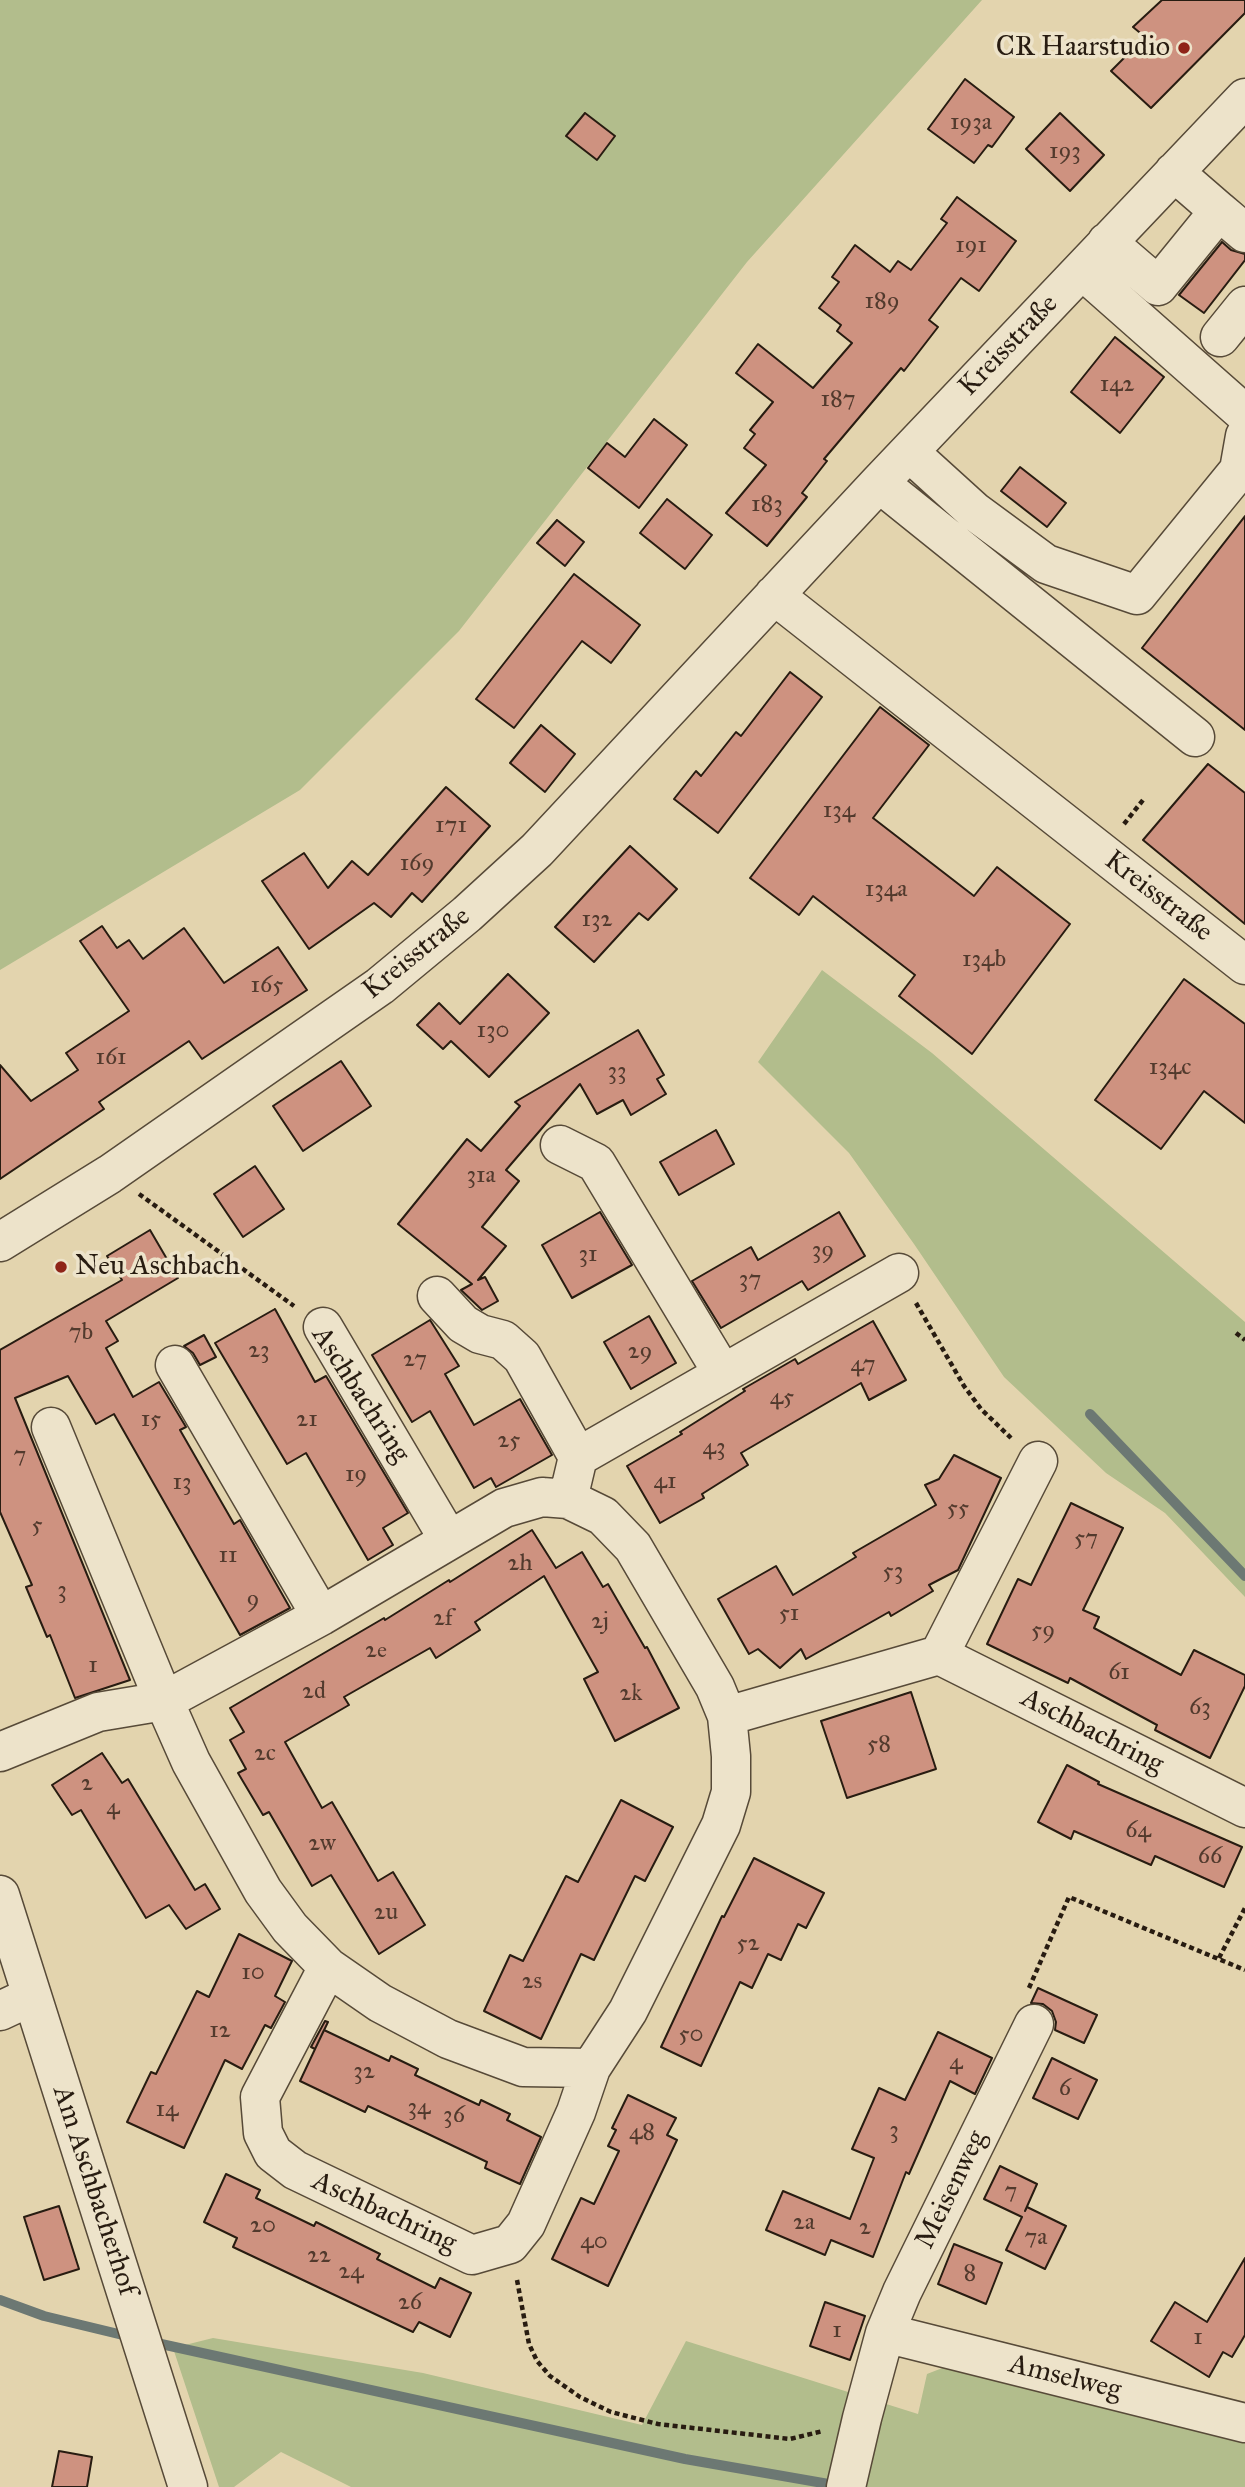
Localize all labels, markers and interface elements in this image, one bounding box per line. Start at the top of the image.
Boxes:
place label: CR Haarstudio [996,31,1170,65]
marker: CR Haarstudio [1176,40,1192,56]
house number: 193a [950,109,992,137]
house number: 193 [1049,138,1081,166]
house number: 191 [955,232,987,260]
house number: 189 [864,288,900,316]
street label: Kreisstraße [952,288,1066,404]
house number: 142 [1100,371,1134,399]
house number: 187 [820,386,856,414]
house number: 183 [751,491,783,519]
house number: 134 [823,797,855,825]
house number: 171 [435,812,467,840]
street label: Kreisstraße [1097,844,1219,950]
house number: 169 [400,850,434,878]
house number: 134a [865,876,907,904]
street label: Kreisstraße [357,901,477,1007]
house number: 132 [582,906,612,934]
house number: 134b [962,946,1006,974]
house number: 165 [251,972,283,1000]
house number: 130 [476,1017,510,1045]
house number: 161 [95,1044,127,1072]
house number: 134c [1149,1054,1191,1082]
house number: 33 [607,1058,627,1086]
house number: 31a [466,1162,496,1190]
house number: 39 [812,1237,834,1265]
house number: 31 [578,1241,598,1269]
place label: Neu Aschbach [75,1250,240,1284]
marker: Neu Aschbach [53,1259,69,1275]
house number: 37 [739,1266,761,1294]
house number: 7b [69,1319,93,1347]
street label: Aschbachring [304,1321,416,1469]
house number: 23 [248,1337,270,1365]
house number: 29 [628,1338,652,1366]
house number: 27 [403,1346,427,1374]
house number: 47 [850,1351,876,1379]
house number: 45 [770,1384,794,1412]
house number: 15 [141,1406,161,1434]
house number: 21 [296,1406,318,1434]
house number: 25 [498,1427,520,1455]
house number: 43 [703,1434,725,1462]
house number: 7 [14,1442,26,1470]
house number: 19 [345,1461,367,1489]
house number: 41 [654,1468,676,1496]
house number: 13 [172,1469,192,1497]
house number: 55 [947,1495,969,1523]
house number: 5 [31,1512,43,1540]
house number: 57 [1074,1525,1098,1553]
house number: 11 [219,1542,237,1570]
house number: 2h [507,1550,533,1578]
house number: 53 [883,1558,903,1586]
house number: 3 [57,1577,67,1605]
house number: 9 [247,1586,259,1614]
house number: 51 [779,1600,799,1628]
house number: 2f [433,1605,453,1633]
house number: 2j [591,1608,609,1636]
house number: 59 [1031,1617,1055,1645]
house number: 2e [365,1637,387,1665]
house number: 1 [88,1652,98,1680]
house number: 61 [1108,1659,1130,1687]
house number: 2d [302,1678,326,1706]
house number: 2k [620,1680,642,1708]
street label: Aschbachring [1015,1682,1169,1782]
house number: 63 [1189,1694,1211,1722]
house number: 58 [867,1731,891,1759]
house number: 2c [254,1740,276,1768]
house number: 2 [81,1770,93,1798]
house number: 4 [106,1794,120,1822]
house number: 64 [1125,1817,1151,1845]
house number: 2w [308,1830,336,1858]
house number: 66 [1198,1843,1222,1871]
house number: 2u [374,1899,398,1927]
house number: 52 [737,1930,759,1958]
house number: 10 [241,1959,265,1987]
house number: 2s [522,1968,542,1996]
house number: 12 [209,2017,231,2045]
house number: 50 [678,2021,704,2049]
house number: 4 [949,2049,963,2077]
house number: 32 [353,2058,375,2086]
house number: 6 [1059,2075,1071,2103]
street label: Am Aschbacherhof [44,2082,144,2300]
house number: 34 [408,2094,430,2122]
house number: 14 [156,2096,178,2124]
house number: 36 [443,2102,465,2130]
house number: 3 [889,2117,899,2145]
house number: 48 [629,2119,655,2147]
street label: Meisenweg [909,2125,995,2255]
street label: Aschbachring [306,2165,462,2261]
house number: 7 [1005,2178,1017,2206]
house number: 2a [793,2209,815,2237]
house number: 20 [250,2212,276,2240]
house number: 2 [859,2214,871,2242]
house number: 7a [1025,2224,1047,2252]
house number: 40 [580,2228,608,2256]
house number: 22 [307,2242,331,2270]
house number: 24 [338,2258,364,2286]
house number: 8 [964,2260,976,2288]
house number: 26 [398,2289,422,2317]
house number: 1 [832,2317,842,2345]
house number: 1 [1193,2324,1203,2352]
street label: Amselweg [1005,2348,1125,2408]

